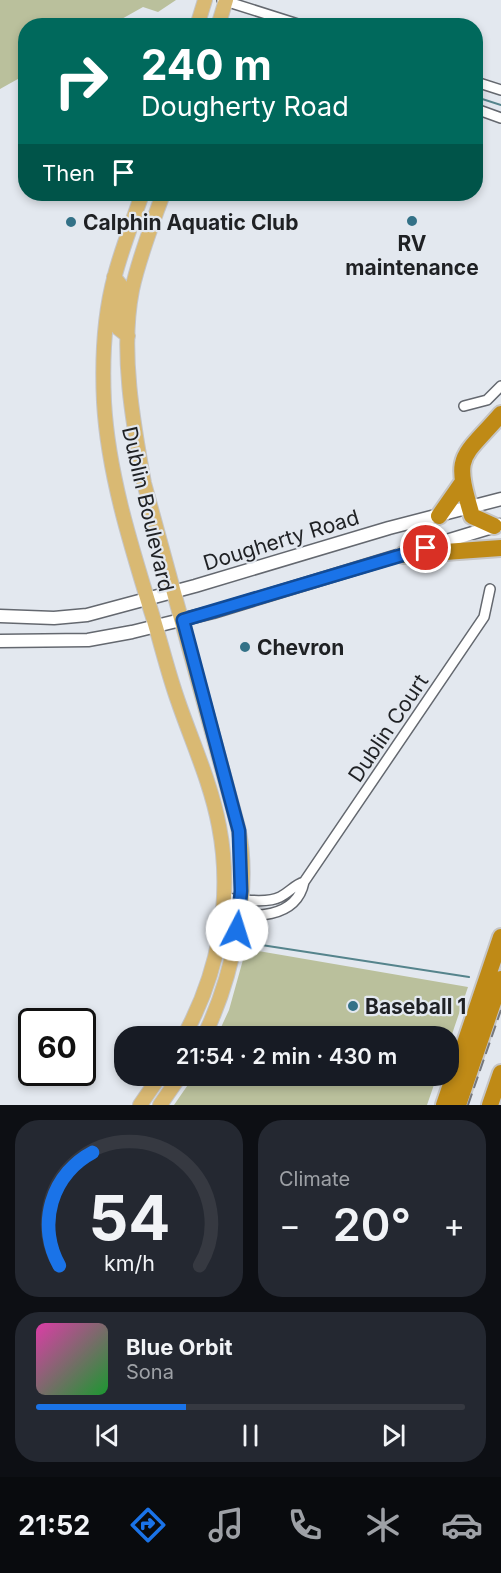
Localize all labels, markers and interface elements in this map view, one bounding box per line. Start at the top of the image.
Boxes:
text: 240 m [141,39,272,90]
icon: right [42,42,120,120]
text: Dougherty Road [141,90,349,123]
icon: arrive [107,156,140,189]
text: Then [42,160,95,186]
place label: Calphin Aquatic Club [83,210,298,235]
marker: RV maintenance [405,214,419,228]
marker: Calphin Aquatic Club [64,215,78,229]
place label: RV maintenance [345,231,479,280]
street label: Dublin Boulevard [117,424,179,594]
street label: Dougherty Road [200,504,362,576]
pin [400,522,451,573]
icon: arrive [409,531,442,564]
place label: Chevron [257,635,344,660]
marker: Chevron [238,640,252,654]
street label: Dublin Court [343,669,433,787]
position arrow [205,898,269,962]
place label: Baseball 1 [365,994,466,1019]
marker: Baseball 1 [346,999,360,1013]
speed limit sign: 60 [18,1008,96,1086]
text: 21:54 · 2 min · 430 m [176,1043,397,1069]
text: Climate [279,1167,350,1191]
text: 54 [88,1180,170,1255]
text: 20° [333,1197,411,1252]
text: − [279,1205,301,1245]
text: + [443,1205,465,1245]
text: km/h [104,1250,154,1276]
text: Blue Orbit [126,1334,233,1360]
text: Sona [126,1360,174,1384]
icon: previous [91,1419,124,1452]
icon: pause [234,1419,267,1452]
icon: next [377,1419,410,1452]
icon: directions [127,1504,169,1546]
icon: music [205,1504,247,1546]
icon: phone [284,1504,326,1546]
icon: climate [362,1504,404,1546]
icon: car [441,1504,483,1546]
text: 21:52 [18,1509,90,1542]

